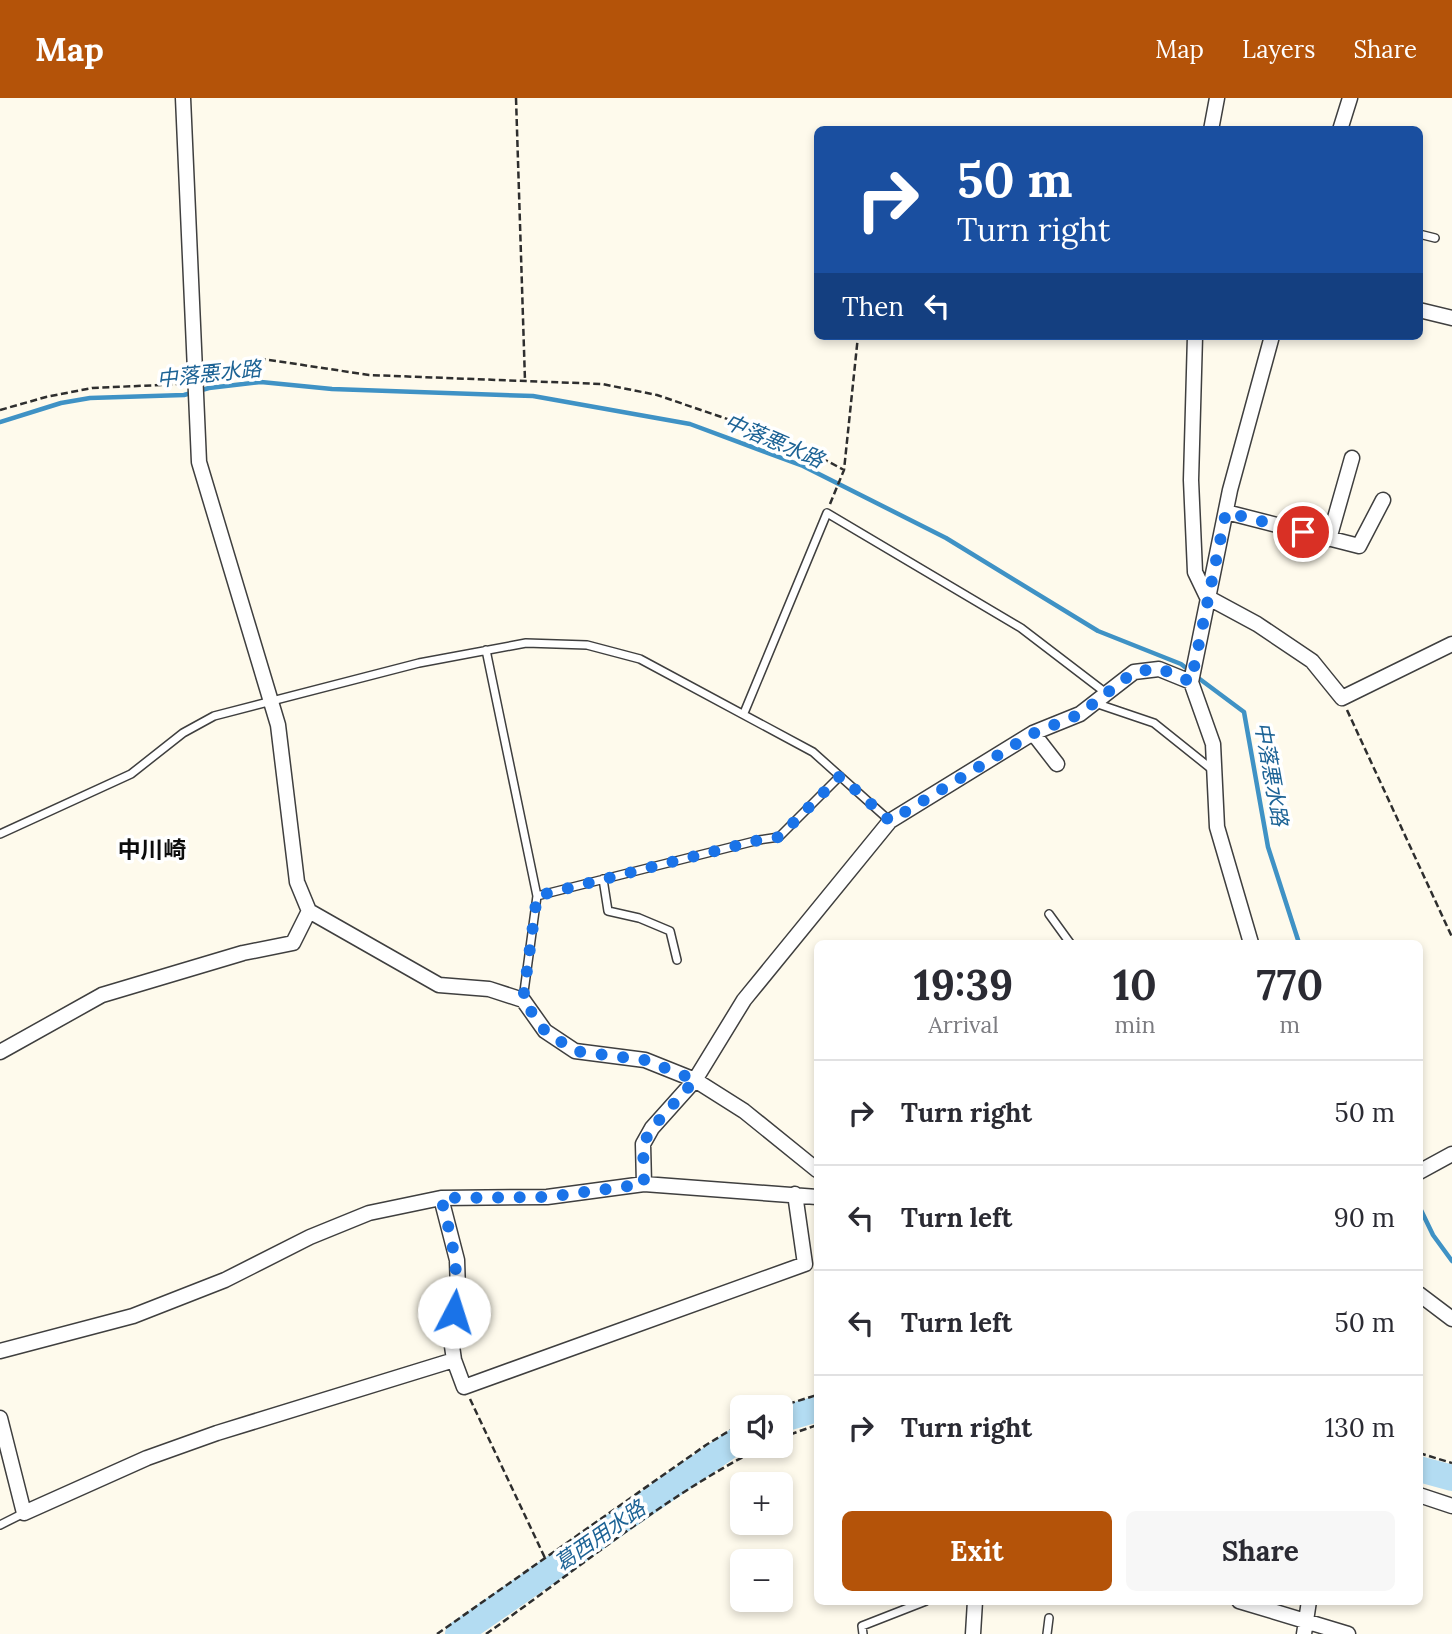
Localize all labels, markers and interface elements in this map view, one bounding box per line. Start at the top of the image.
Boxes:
text: Map [35,28,104,70]
text: Map [1155,34,1204,65]
text: Layers [1242,34,1315,65]
text: Share [1353,34,1417,65]
text: 50 m [957,148,1073,210]
icon: right [842,154,933,245]
text: Turn right [957,209,1110,250]
icon: left [918,287,956,325]
text: Then [842,290,904,323]
water label: 中落悪水路 [155,354,265,392]
water label: 中落悪水路 [721,408,830,474]
pin [1273,502,1333,562]
icon: arrive [1284,513,1322,551]
water label: 中落悪水路 [1249,720,1294,830]
district label: 中川崎 [118,835,187,864]
text: 19:39 [914,958,1013,1012]
text: 10 [1113,958,1157,1012]
text: 770 [1257,958,1323,1012]
text: Arrival [928,1010,999,1039]
text: min [1114,1010,1155,1039]
text: m [1280,1010,1300,1039]
icon: right [842,1094,880,1132]
text: Turn right [901,1096,1032,1129]
text: 50 m [1335,1096,1395,1129]
icon: left [842,1199,880,1237]
text: Turn left [901,1201,1012,1234]
text: 90 m [1334,1201,1395,1234]
position arrow [417,1275,491,1349]
icon: left [842,1304,880,1342]
text: Turn left [901,1306,1012,1339]
text: 50 m [1335,1306,1395,1339]
map controls [730,1395,793,1612]
button: sound [730,1395,793,1458]
icon: right [842,1409,880,1447]
text: Turn right [901,1411,1032,1444]
text: 130 m [1325,1411,1395,1444]
button: + [730,1472,793,1535]
water label: 葛西用水路 [549,1493,652,1577]
button: Exit [842,1511,1112,1591]
button: Share [1126,1511,1395,1591]
button: − [730,1549,793,1612]

